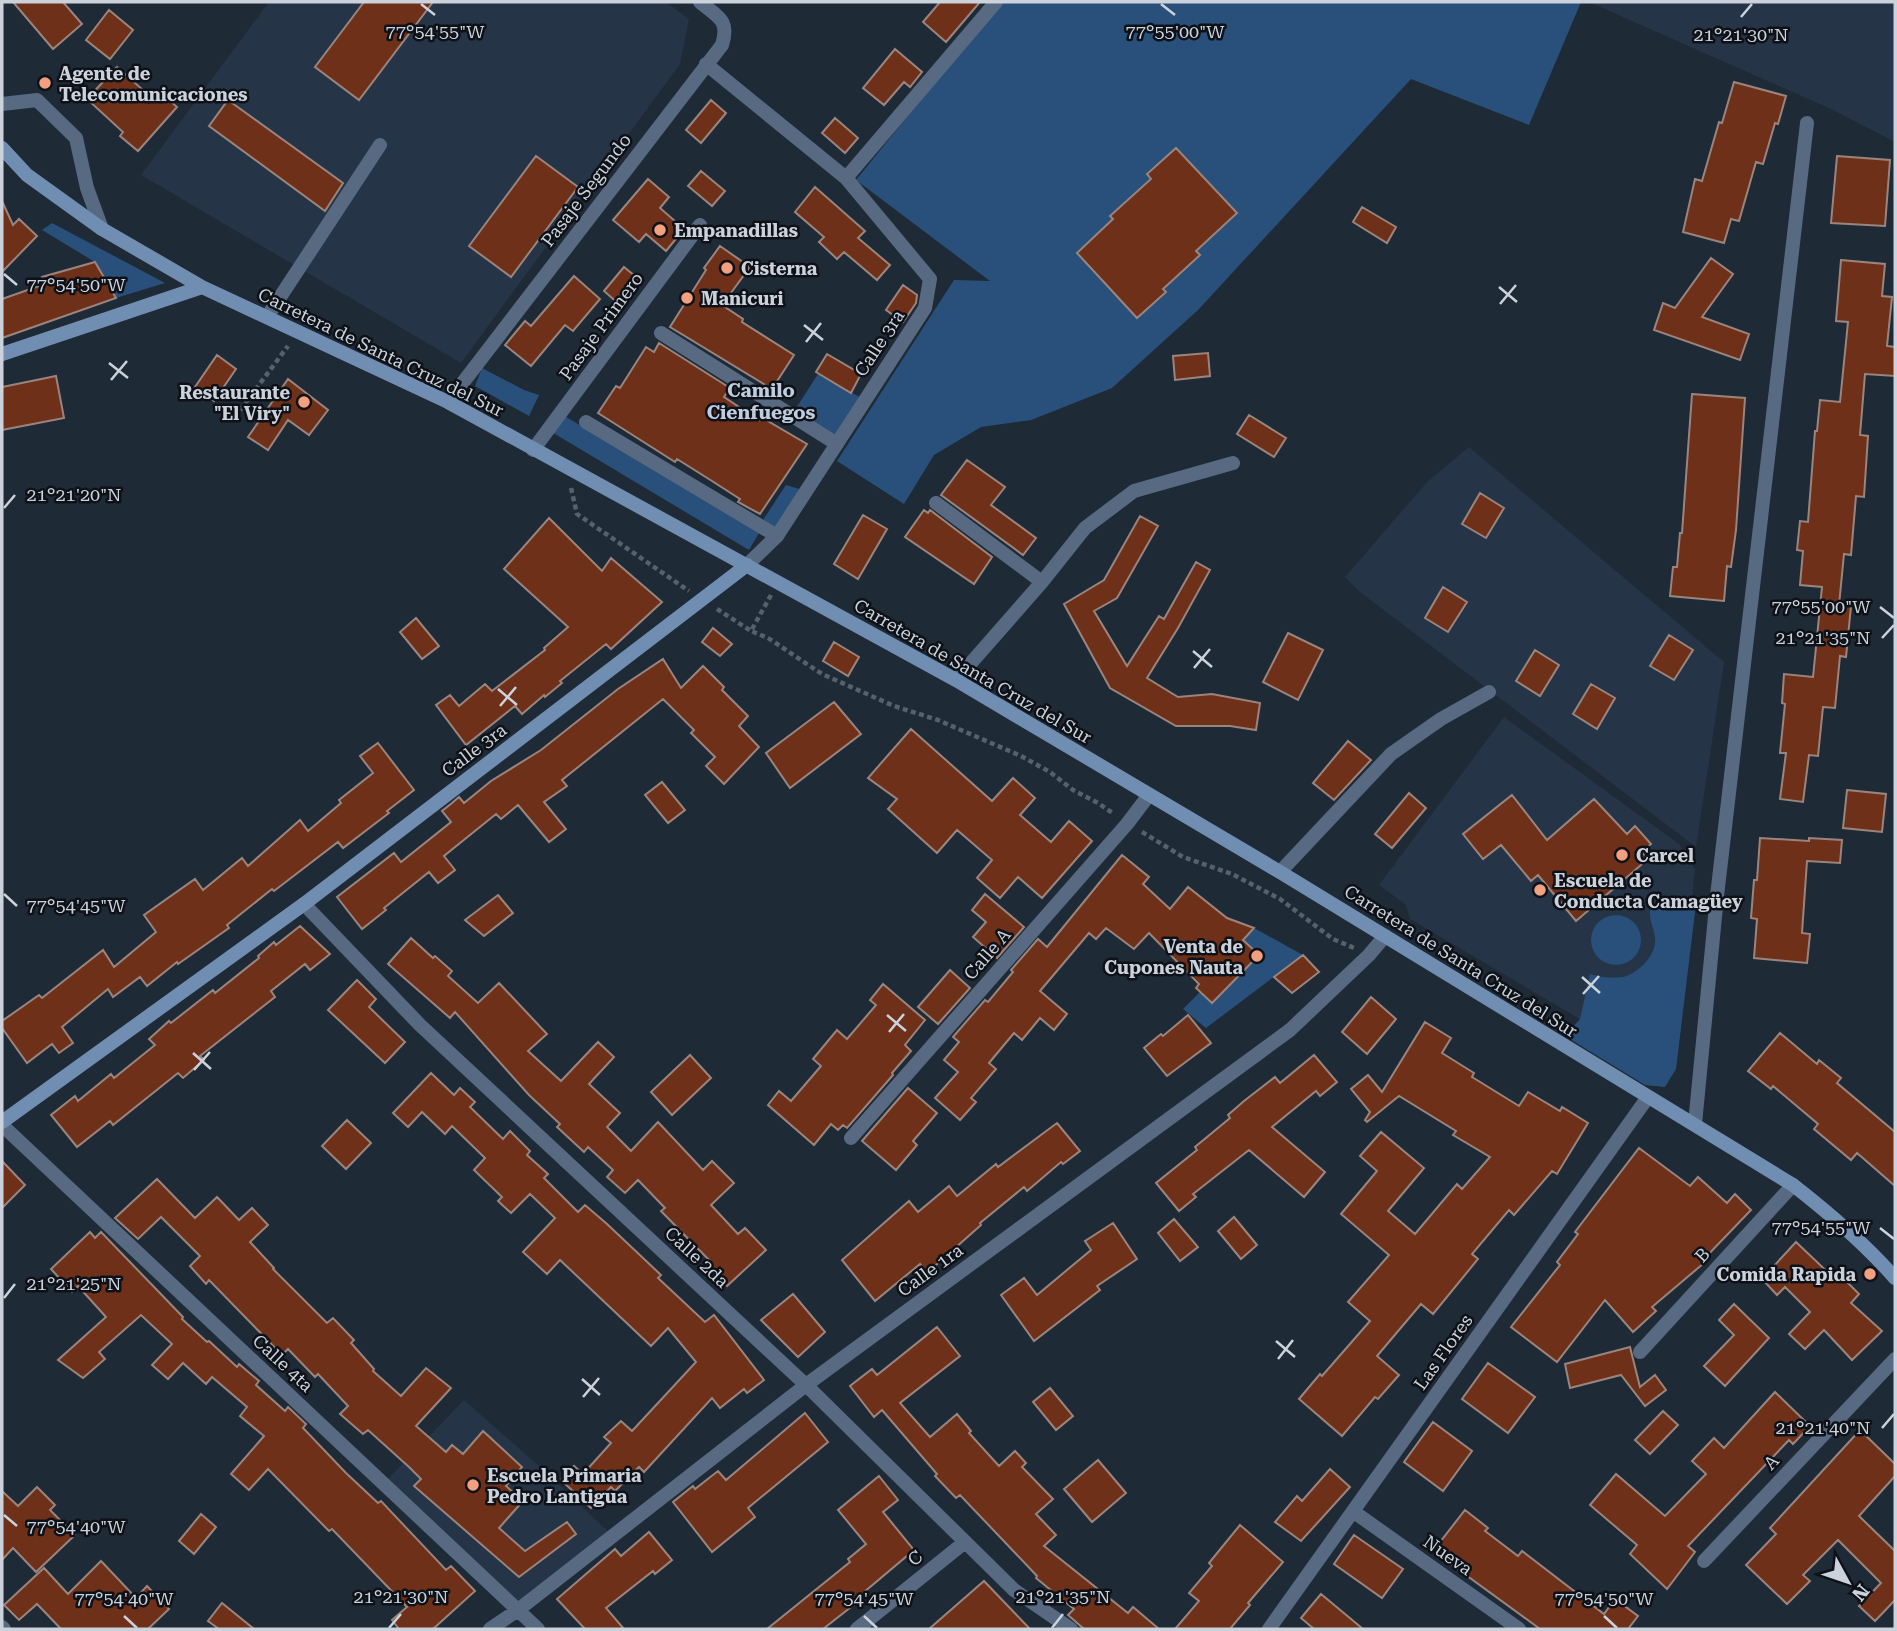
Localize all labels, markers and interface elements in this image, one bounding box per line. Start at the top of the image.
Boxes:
text: 77°54'55"W [386,21,485,42]
text: 77°55'00"W [1126,21,1225,42]
text: 21°21'30"N [1694,24,1788,45]
place label: Agente de Telecomunicaciones [59,63,248,105]
marker: Agente de Telecomunicaciones [37,75,53,91]
street label: Pasaje Segundo [537,129,635,251]
place label: Empanadillas [674,220,798,241]
marker: Empanadillas [652,222,668,238]
place label: Cisterna [741,258,818,279]
marker: Cisterna [719,260,735,276]
street label: Pasaje Primero [555,268,647,384]
text: 77°54'50"W [27,274,126,295]
street label: Carretera de Santa Cruz del Sur [255,283,507,421]
place label: Manicuri [701,288,783,309]
marker: Manicuri [679,290,695,306]
street label: Calle 3ra [850,306,908,380]
district label: Camilo Cienfuegos [707,379,816,424]
place label: Restaurante "El Viry" [179,382,290,424]
marker: Restaurante "El Viry" [296,394,312,410]
text: 21°21'20"N [27,484,121,505]
street label: Carretera de Santa Cruz del Sur [851,594,1095,748]
text: 77°55'00"W [1772,596,1871,617]
text: 21°21'35"N [1776,627,1870,648]
street label: Calle 3ra [438,719,511,781]
place label: Carcel [1636,845,1694,866]
marker: Carcel [1614,847,1630,863]
place label: Escuela de Conducta Camagüey [1554,870,1743,912]
street label: Carretera de Santa Cruz del Sur [1341,880,1581,1042]
marker: Escuela de Conducta Camagüey [1532,882,1548,898]
text: 77°54'45"W [27,895,126,916]
street label: Calle A [959,924,1015,984]
place label: Venta de Cupones Nauta [1104,936,1243,978]
marker: Venta de Cupones Nauta [1249,948,1265,964]
text: 77°54'55"W [1772,1217,1871,1238]
street label: Calle 2da [661,1222,733,1292]
street label: Calle 1ra [893,1239,967,1301]
street label: B [1690,1243,1714,1267]
place label: Comida Rapida [1717,1264,1856,1285]
marker: Comida Rapida [1862,1266,1878,1282]
text: 21°21'25"N [27,1273,121,1294]
street label: Las Flores [1409,1310,1477,1394]
street label: Calle 4ta [249,1330,318,1396]
text: 21°21'40"N [1776,1417,1870,1438]
street label: A [1759,1450,1783,1474]
place label: Escuela Primaria Pedro Lantigua [487,1465,642,1507]
marker: Escuela Primaria Pedro Lantigua [465,1477,481,1493]
text: 77°54'40"W [27,1516,126,1537]
street label: Nueva [1419,1531,1477,1580]
street label: C [903,1546,927,1570]
north arrow [1813,1547,1883,1617]
text: N [1847,1580,1874,1606]
text: 21°21'30"N [354,1586,448,1607]
text: 21°21'35"N [1016,1586,1110,1607]
text: 77°54'40"W [75,1588,174,1609]
text: 77°54'45"W [815,1588,914,1609]
text: 77°54'50"W [1555,1588,1654,1609]

